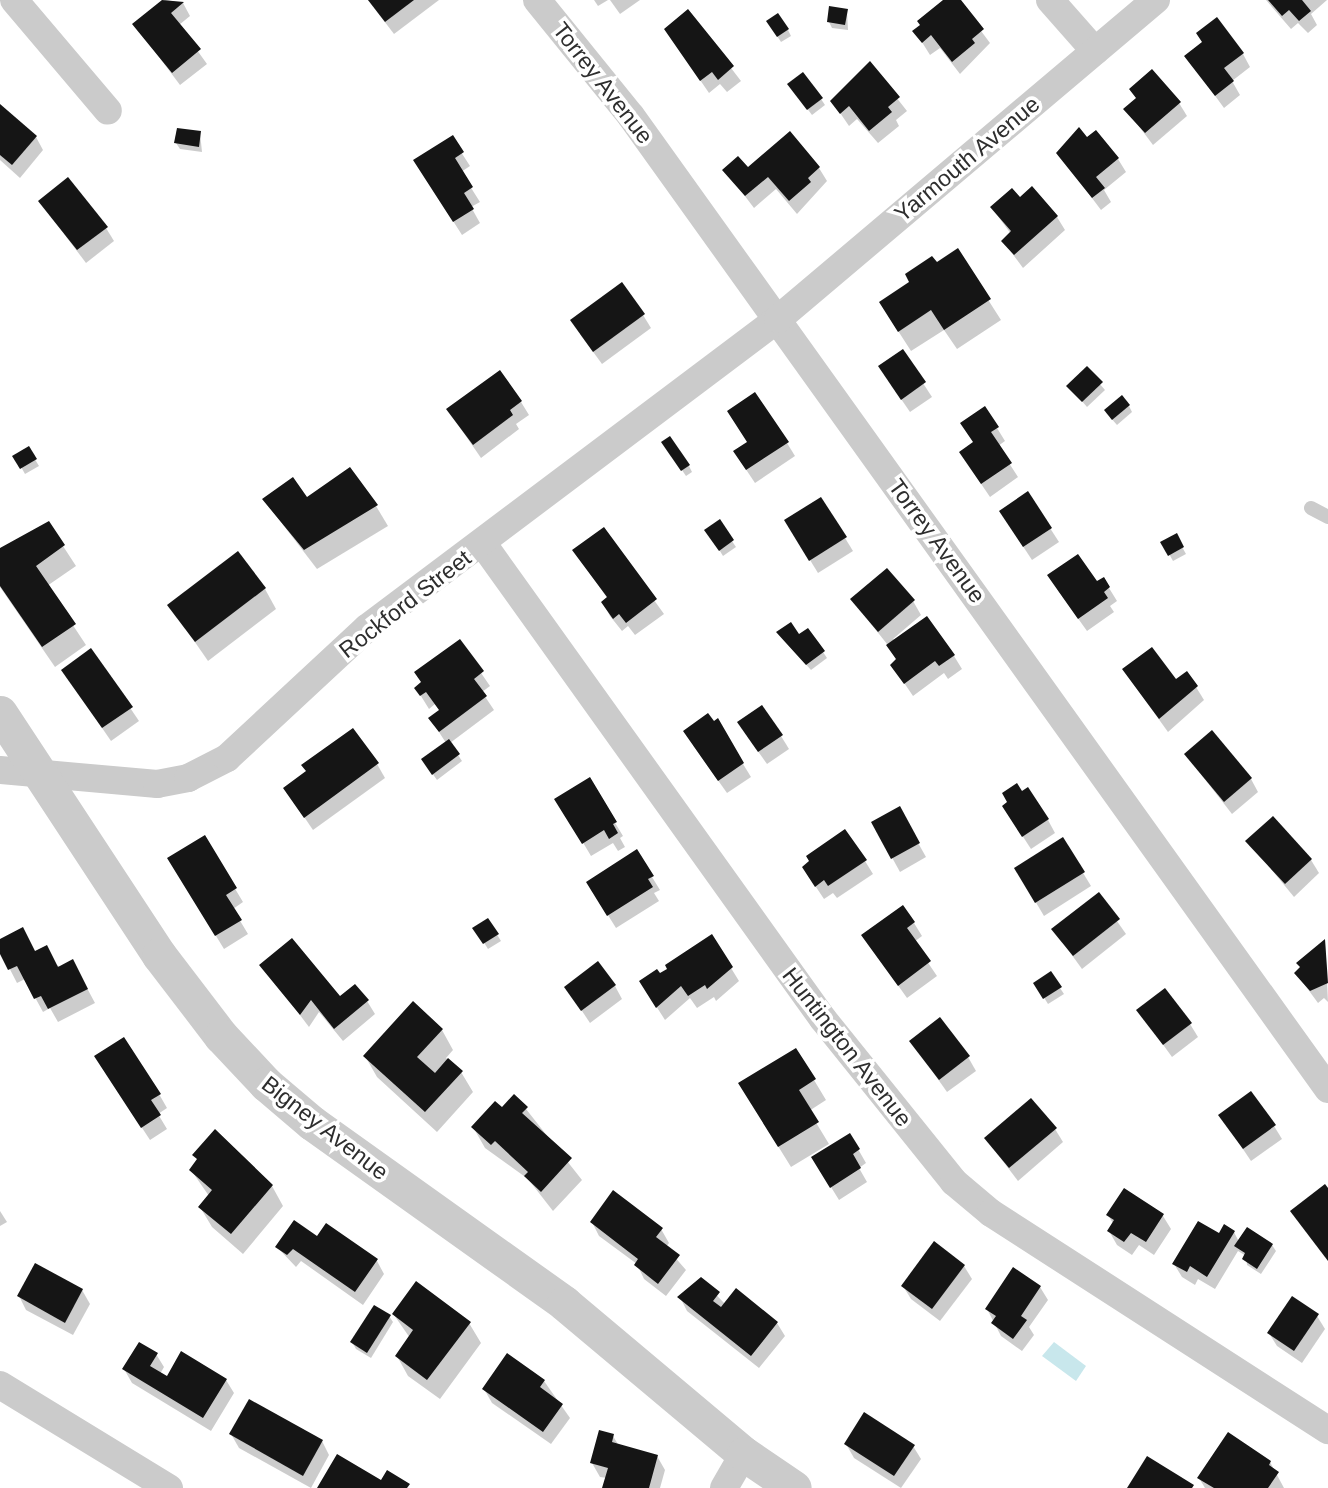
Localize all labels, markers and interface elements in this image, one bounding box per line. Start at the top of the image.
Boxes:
street label: Torrey Avenue [547,16,659,150]
street label: Yarmouth Avenue [888,90,1046,228]
street label: Torrey Avenue [882,473,992,609]
street label: Rockford Street [334,544,476,664]
street label: Huntington Avenue [776,962,918,1132]
street label: Bigney Avenue [256,1070,394,1186]

